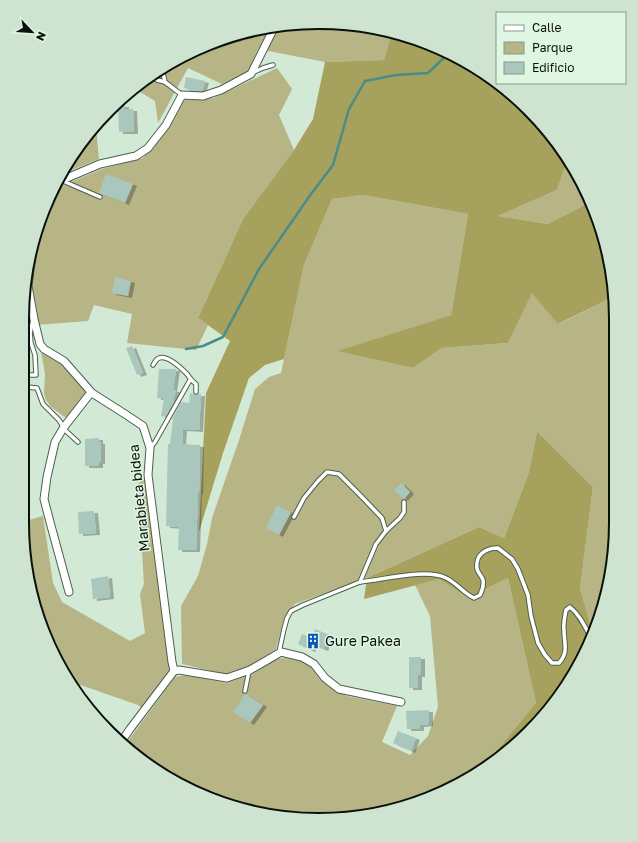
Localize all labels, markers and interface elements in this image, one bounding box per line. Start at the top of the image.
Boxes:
north arrow [12,12,52,52]
legend [496,12,626,84]
text: Calle [532,20,562,35]
text: N [34,30,49,43]
text: Parque [532,40,573,55]
text: Edificio [532,60,574,75]
street label: Marabieta bidea [124,444,153,552]
building icon: Gure Pakea [304,632,322,650]
place label: Gure Pakea [325,632,401,649]

